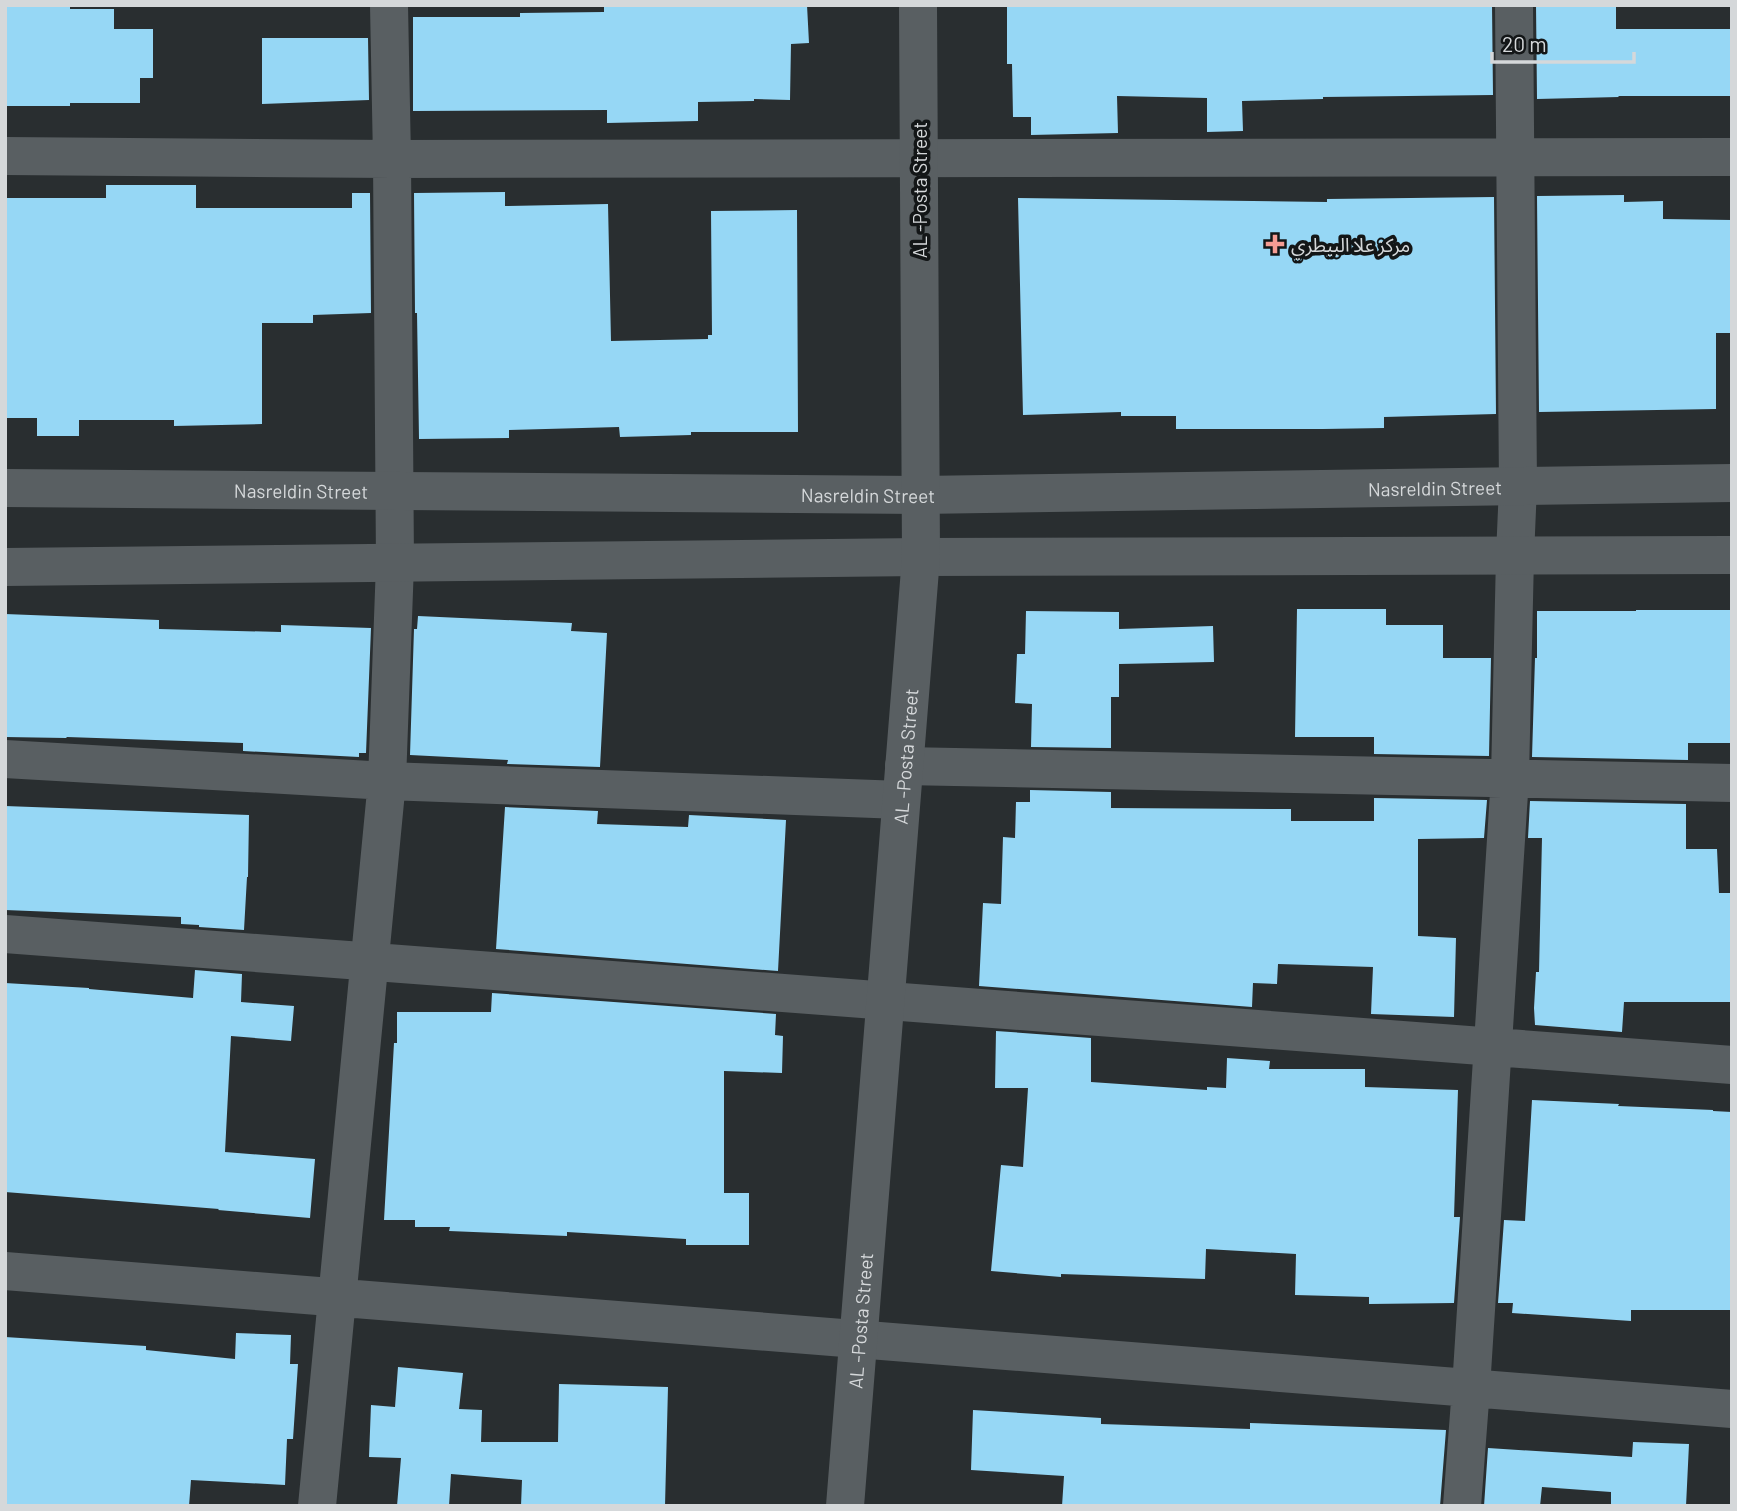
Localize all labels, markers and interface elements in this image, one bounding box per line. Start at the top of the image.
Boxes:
scale bar [1492,21,1634,65]
text: 20 m [1502,31,1547,56]
street label: AL -Posta Street [908,122,931,258]
place label: مركز علا البيطري [1291,233,1410,260]
marker: مركز علا البيطري [1265,234,1285,254]
street label: Nasreldin Street [1368,475,1502,500]
street label: Nasreldin Street [234,478,368,502]
street label: Nasreldin Street [801,483,935,507]
street label: AL -Posta Street [888,687,922,825]
street label: AL -Posta Street [843,1252,877,1390]

